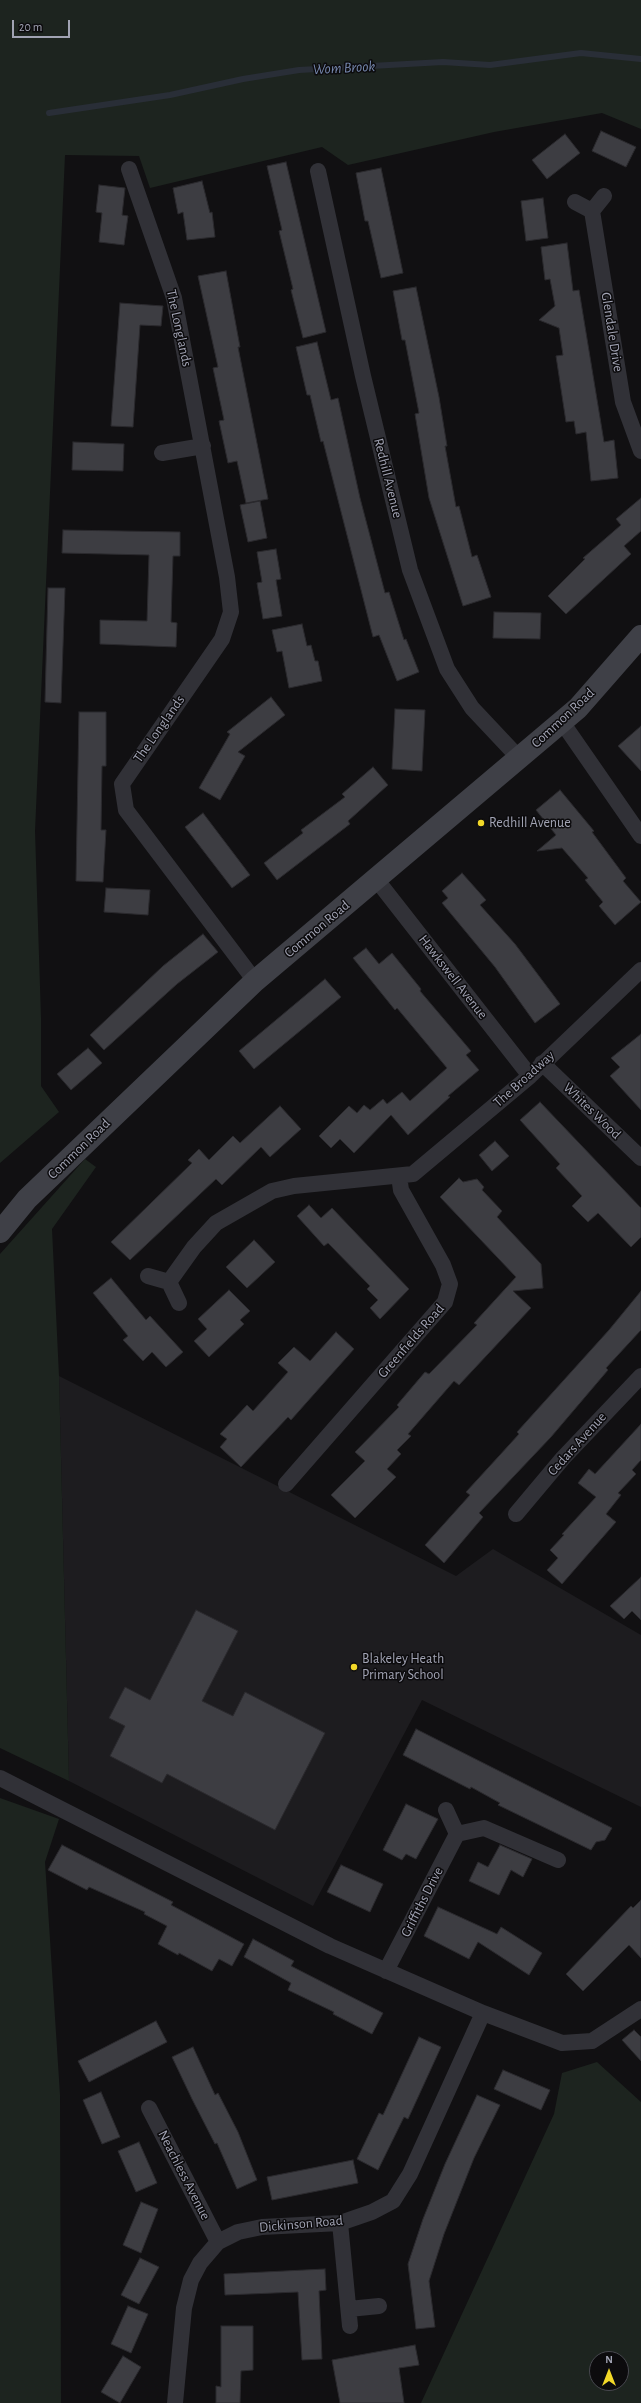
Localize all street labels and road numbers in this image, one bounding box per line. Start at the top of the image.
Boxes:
street label: The Longlands [163,288,195,368]
street label: Glendale Drive [597,291,627,373]
street label: Redhill Avenue [370,436,406,520]
street label: Common Road [528,685,598,751]
street label: The Longlands [130,692,188,766]
street label: Common Road [281,897,353,961]
street label: Hawkswell Avenue [415,932,491,1022]
street label: The Broadway [490,1047,558,1111]
street label: Whites Wood [560,1079,624,1143]
street label: Common Road [44,1115,114,1183]
street label: Greenfields Road [374,1300,448,1382]
street label: Cedars Avenue [544,1409,610,1479]
street label: Griffiths Drive [397,1864,447,1940]
street label: Neachless Avenue [154,2127,214,2223]
street label: Dickinson Road [258,2212,344,2236]

